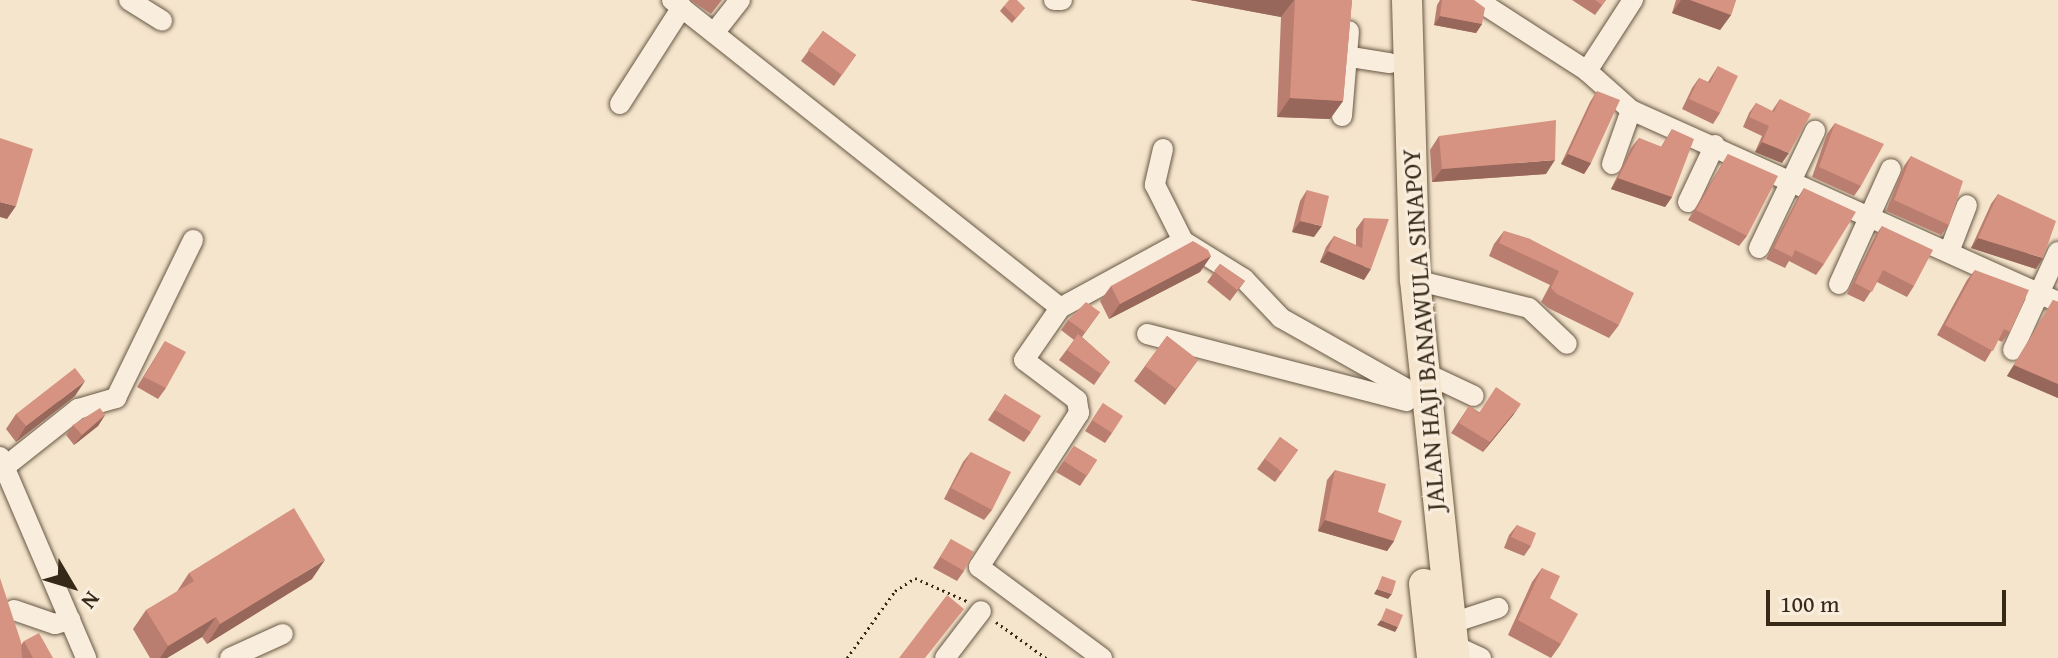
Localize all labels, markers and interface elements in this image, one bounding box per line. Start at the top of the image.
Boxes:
street label: JALAN HAJI BANAWULA SINAPOY [1395,148,1451,512]
north arrow [32,546,112,626]
scale bar [1770,574,2010,624]
text: N [74,585,108,616]
text: 100 m [1780,586,1840,621]

